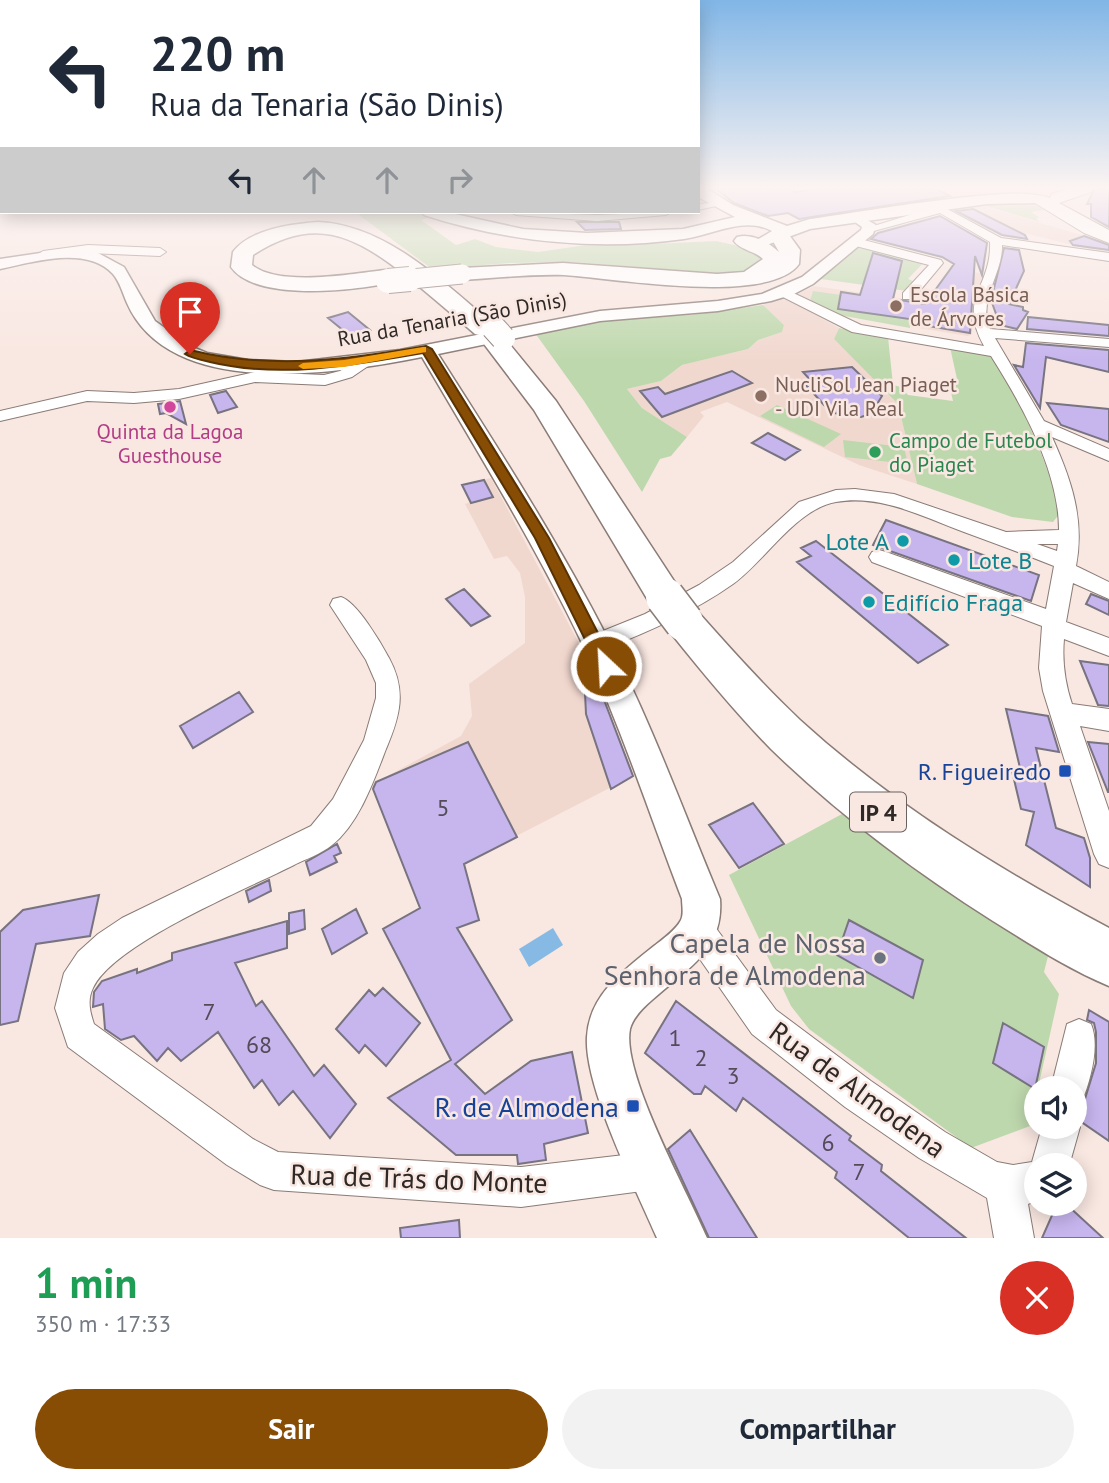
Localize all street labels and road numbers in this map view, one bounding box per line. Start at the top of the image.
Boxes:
street label: Rua da Tenaria (São Dinis) [335,286,569,352]
road number: IP 4 [850,792,906,832]
street label: Rua de Almodena [762,1012,954,1166]
street label: Rua de Trás do Monte [290,1155,548,1201]

